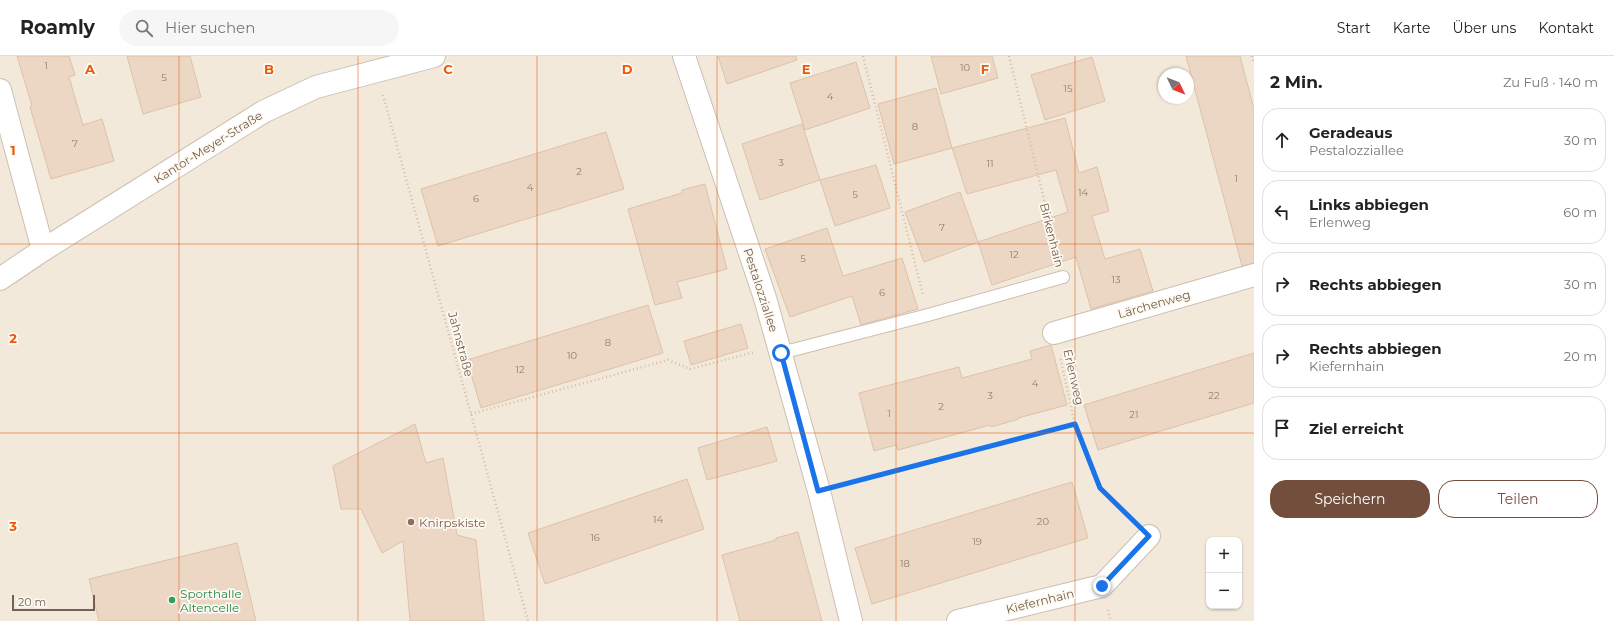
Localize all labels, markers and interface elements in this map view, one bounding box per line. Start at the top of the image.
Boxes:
search box [119,10,399,46]
text: Roamly [20,16,95,39]
icon: search [133,17,155,39]
text: Hier suchen [165,18,255,37]
text: Start [1337,19,1371,37]
text: Karte [1393,19,1430,37]
text: Über uns [1452,19,1516,37]
text: Kontakt [1538,19,1594,37]
house number: 1 [44,59,48,72]
text: A [84,61,96,77]
text: B [264,61,274,77]
text: C [443,61,453,77]
text: D [622,61,633,77]
text: E [802,61,811,77]
house number: 10 [960,61,970,74]
text: F [981,61,989,77]
north arrow [1158,68,1194,104]
house number: 5 [161,71,167,84]
text: 2 Min. [1270,72,1322,92]
text: Zu Fuß · 140 m [1503,74,1598,90]
house number: 15 [1063,82,1073,95]
house number: 4 [827,90,834,103]
street label: Kantor-Meyer-Straße [151,107,265,187]
house number: 8 [912,120,918,133]
text: Geradeaus [1309,123,1392,142]
icon: ahead [1271,129,1293,151]
text: 30 m [1564,132,1597,148]
house number: 7 [72,137,78,150]
text: 1 [10,142,16,158]
text: Pestalozziallee [1309,142,1404,158]
house number: 3 [778,156,784,169]
house number: 11 [986,157,994,170]
house number: 2 [576,165,582,178]
house number: 1 [1234,172,1238,185]
house number: 4 [527,181,534,194]
house number: 14 [1078,186,1088,199]
house number: 5 [852,188,858,201]
house number: 6 [473,192,479,205]
text: Links abbiegen [1309,195,1429,214]
street label: Birkenhain [1037,201,1067,269]
icon: left [1271,201,1293,223]
text: 60 m [1563,204,1597,220]
text: Erlenweg [1309,214,1371,230]
house number: 7 [939,221,945,234]
street label: Pestalozziallee [740,246,782,334]
house number: 12 [1009,248,1019,261]
house number: 5 [800,252,806,265]
house number: 13 [1111,273,1121,286]
icon: right [1271,273,1293,295]
text: Rechts abbiegen [1309,275,1442,294]
text: 30 m [1564,276,1597,292]
house number: 6 [879,286,885,299]
street label: Lärchenweg [1116,286,1192,322]
street label: Jahnstraße [445,309,477,378]
text: 2 [9,330,17,346]
house number: 8 [605,336,611,349]
text: Rechts abbiegen [1309,339,1442,358]
route start [772,344,790,362]
icon: right [1271,345,1293,367]
street label: Erlenweg [1060,348,1088,406]
text: 20 m [1564,348,1597,364]
house number: 10 [567,349,577,362]
text: Kiefernhain [1309,358,1384,374]
house number: 12 [515,363,525,376]
house number: 4 [1032,377,1039,390]
house number: 3 [987,389,993,402]
house number: 22 [1208,389,1220,402]
house number: 2 [938,400,944,413]
house number: 1 [887,407,891,420]
house number: 21 [1129,408,1139,421]
icon: arrive [1271,417,1293,439]
text: Ziel erreicht [1309,419,1404,438]
button: Speichern [1270,480,1430,518]
button: Teilen [1438,480,1598,518]
house number: 14 [653,513,663,526]
place label: Knirpskiste [419,515,486,530]
house number: 20 [1037,515,1050,528]
marker: Knirpskiste [406,517,416,527]
text: 3 [8,518,17,534]
house number: 16 [590,531,600,544]
house number: 19 [972,535,982,548]
map controls [1206,537,1242,609]
button: + [1206,537,1242,573]
house number: 18 [900,557,910,570]
button: − [1206,573,1242,609]
route end [1093,577,1111,595]
street label: Kiefernhain [1004,585,1076,617]
place label: Sporthalle Altencelle [180,586,242,615]
scale bar [12,593,95,612]
text: 20 m [18,595,46,609]
marker: Sporthalle Altencelle [167,595,177,605]

